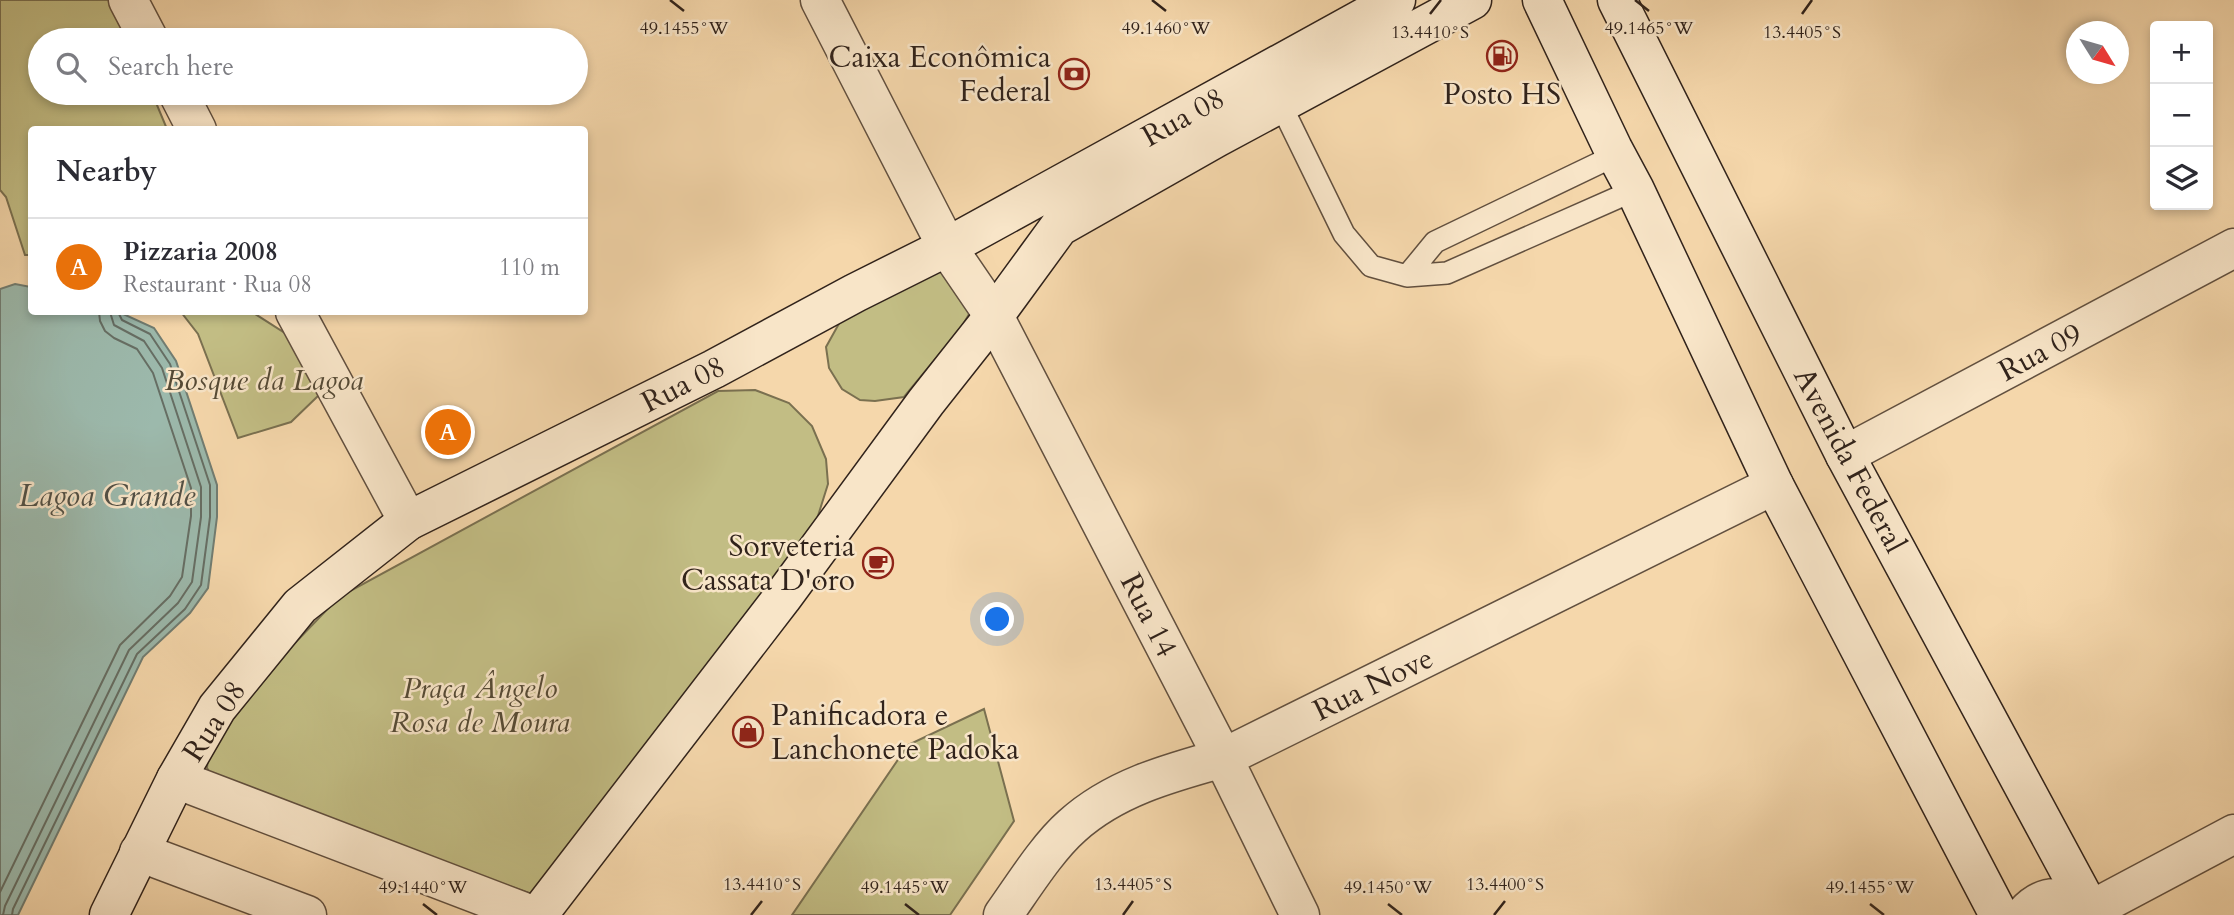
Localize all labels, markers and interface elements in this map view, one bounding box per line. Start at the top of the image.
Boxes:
text: 49.1455°W [640,16,729,41]
text: 49.1460°W [1122,16,1211,41]
text: 49.1465°W [1605,16,1694,41]
text: 13.4410°S [1391,20,1469,45]
text: 13.4405°S [1763,20,1841,45]
north arrow [2066,21,2129,84]
map controls [2150,21,2213,210]
button: + [2150,21,2213,84]
search box [28,28,588,105]
place label: Caixa Econômica Federal [829,37,1051,112]
fuel station icon: Posto HS [1485,39,1519,73]
icon: search [52,48,90,86]
text: Search here [108,49,234,84]
bank icon: Caixa Econômica Federal [1057,57,1091,91]
place label: Posto HS [1443,74,1561,115]
street label: Rua 08 [1134,78,1232,157]
button: − [2150,84,2213,147]
button: layers [2150,147,2213,210]
text: Nearby [56,151,157,192]
text: Pizzaria 2008 [123,234,278,269]
text: A [70,252,88,283]
text: 110 m [499,252,560,283]
text: Restaurant · Rua 08 [123,269,312,300]
street label: Rua 09 [1991,313,2089,391]
street label: Rua 08 [634,346,732,423]
park label: Bosque da Lagoa [164,360,364,401]
street label: Avenida Federal [1783,360,1916,560]
pin: A [425,406,471,458]
water label: Lagoa Grande [19,474,196,518]
place label: Sorveteria Cassata D'oro [681,526,855,601]
cafe icon: Sorveteria Cassata D'oro [861,546,895,580]
street label: Rua 14 [1110,566,1187,664]
your location [980,602,1014,636]
street label: Rua Nove [1306,638,1440,731]
park label: Praça Ângelo Rosa de Moura [390,668,570,743]
street label: Rua 08 [173,673,256,770]
place label: Panificadora e Lanchonete Padoka [771,695,1019,770]
shop icon: Panificadora e Lanchonete Padoka [731,715,765,749]
text: 13.4410°S [723,872,801,897]
text: 13.4405°S [1094,872,1172,897]
text: 13.4400°S [1466,872,1544,897]
text: 49.1440°W [379,875,468,900]
text: 49.1445°W [861,875,950,900]
text: 49.1450°W [1344,875,1433,900]
text: 49.1455°W [1826,875,1915,900]

